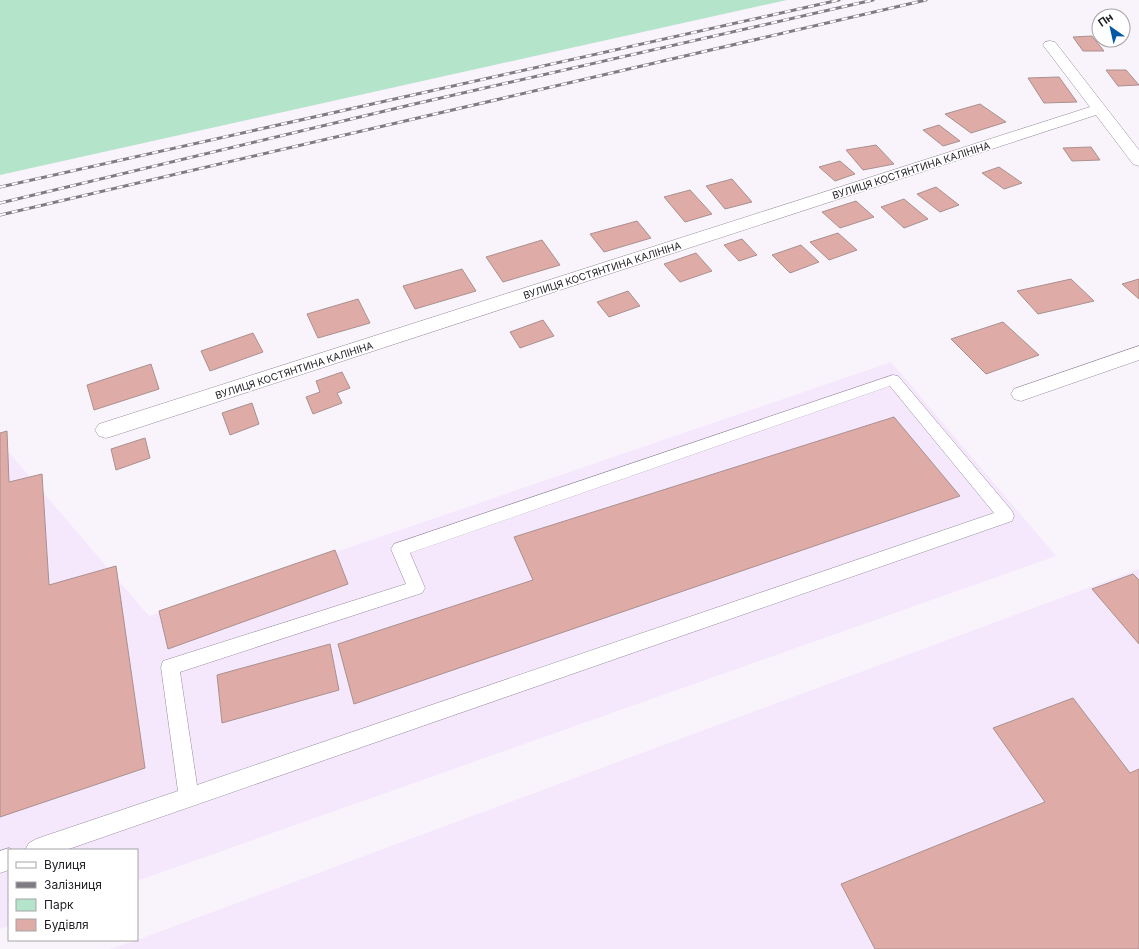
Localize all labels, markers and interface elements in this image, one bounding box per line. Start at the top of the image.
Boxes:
north arrow [1091,8,1131,48]
text: Пн [1095,10,1116,30]
street label: ВУЛИЦЯ КОСТЯНТИНА КАЛІНІНА [831,139,992,201]
street label: ВУЛИЦЯ КОСТЯНТИНА КАЛІНІНА [522,239,683,301]
street label: ВУЛИЦЯ КОСТЯНТИНА КАЛІНІНА [214,339,375,401]
legend [8,849,138,941]
text: Вулиця [44,857,86,872]
text: Залізниця [44,877,102,892]
text: Парк [44,897,74,912]
text: Будівля [44,917,89,932]

